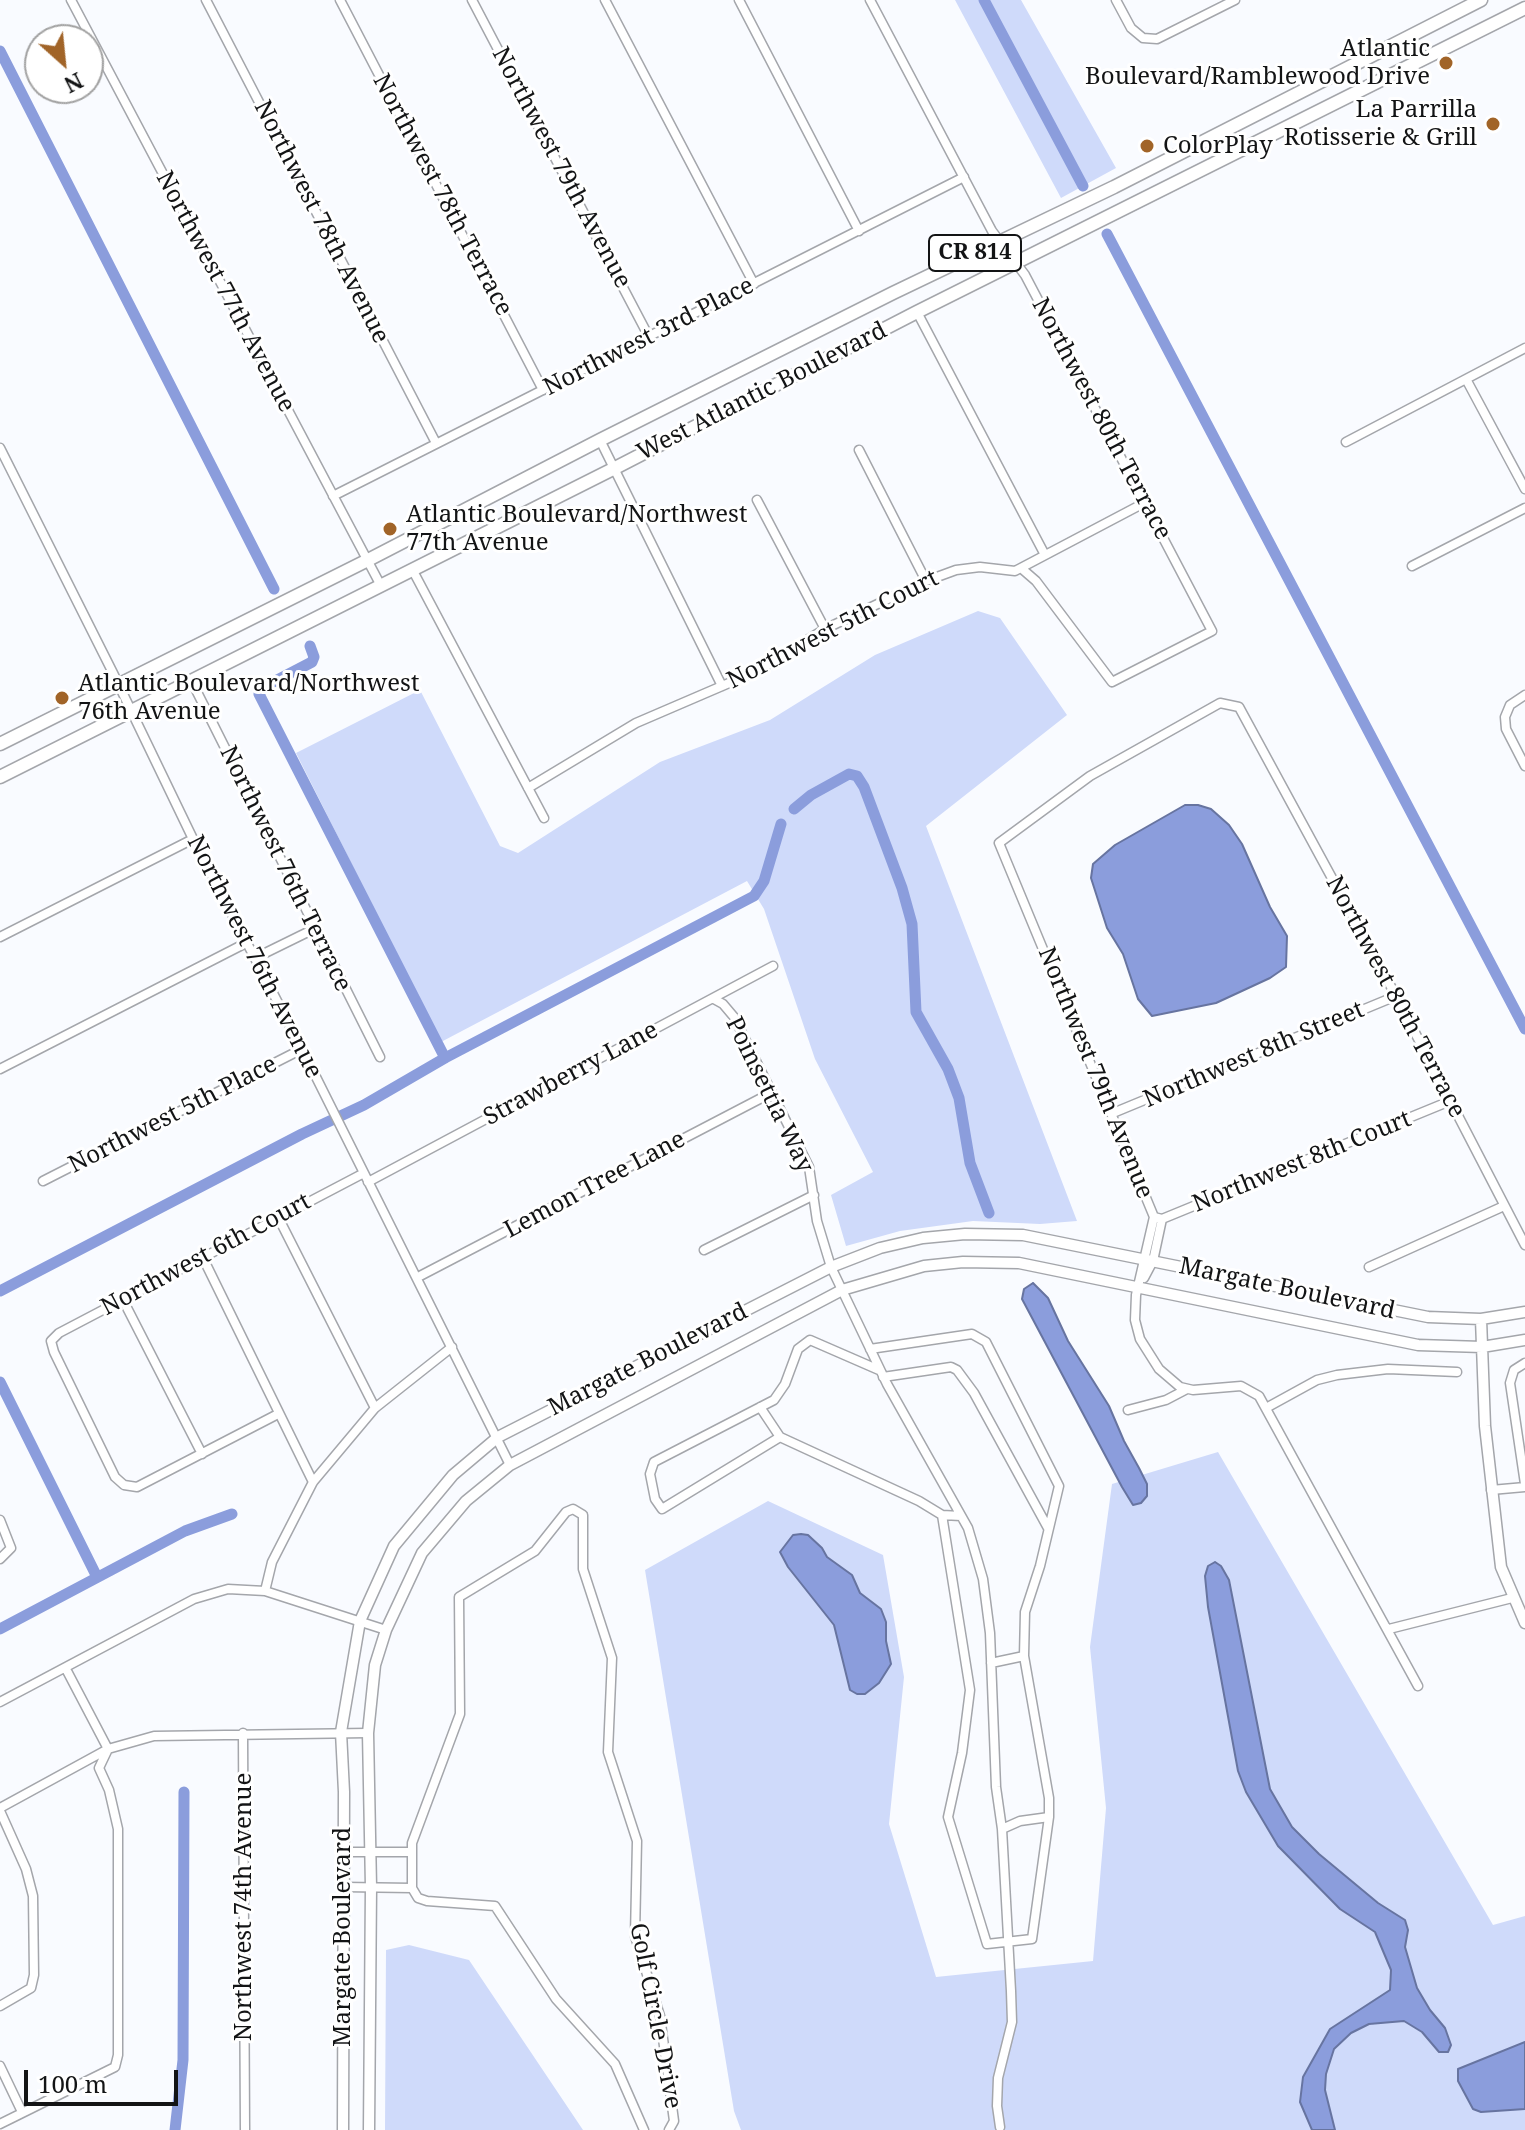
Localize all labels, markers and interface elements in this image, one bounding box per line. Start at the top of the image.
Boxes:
north arrow [24,24,104,104]
place label: Atlantic Boulevard/Ramblewood Drive [1085,35,1430,91]
street label: Northwest 79th Avenue [485,43,637,293]
marker: Atlantic Boulevard/Ramblewood Drive [1437,54,1455,72]
text: N [59,66,89,101]
street label: Northwest 78th Terrace [366,69,518,321]
street label: Northwest 78th Avenue [247,96,395,348]
place label: La Parrilla Rotisserie & Grill [1284,96,1477,152]
marker: La Parrilla Rotisserie & Grill [1484,115,1502,133]
place label: ColorPlay [1163,132,1273,160]
marker: ColorPlay [1138,137,1156,155]
street label: Northwest 77th Avenue [149,167,301,417]
road number: CR 814 [929,235,1021,271]
street label: Northwest 3rd Place [539,272,759,402]
street label: Northwest 80th Terrace [1025,293,1177,545]
street label: West Atlantic Boulevard [632,316,892,468]
place label: Atlantic Boulevard/Northwest 77th Avenue [406,501,747,557]
marker: Atlantic Boulevard/Northwest 77th Avenue [381,520,399,538]
street label: Northwest 5th Court [723,564,943,696]
place label: Atlantic Boulevard/Northwest 76th Avenue [78,670,419,726]
marker: Atlantic Boulevard/Northwest 76th Avenue [53,689,71,707]
street label: Northwest 76th Terrace [213,742,357,996]
street label: Northwest 76th Avenue [180,831,328,1083]
street label: Northwest 80th Terrace [1319,871,1471,1123]
street label: Northwest 79th Avenue [1031,943,1159,1203]
street label: Northwest 8th Street [1140,996,1368,1114]
street label: Poinsettia Way [719,1012,819,1178]
street label: Strawberry Lane [479,1016,663,1132]
street label: Northwest 5th Place [64,1050,282,1180]
street label: Northwest 8th Court [1189,1105,1415,1219]
street label: Lemon Tree Lane [500,1125,690,1245]
street label: Northwest 6th Court [96,1188,316,1322]
street label: Margate Boulevard [1177,1252,1397,1326]
street label: Margate Boulevard [544,1297,752,1423]
street label: Northwest 74th Avenue [230,1773,258,2041]
street label: Margate Boulevard [329,1827,357,2047]
street label: Golf Circle Drive [623,1921,687,2111]
scale bar [28,2054,182,2104]
text: 100 m [38,2067,107,2100]

